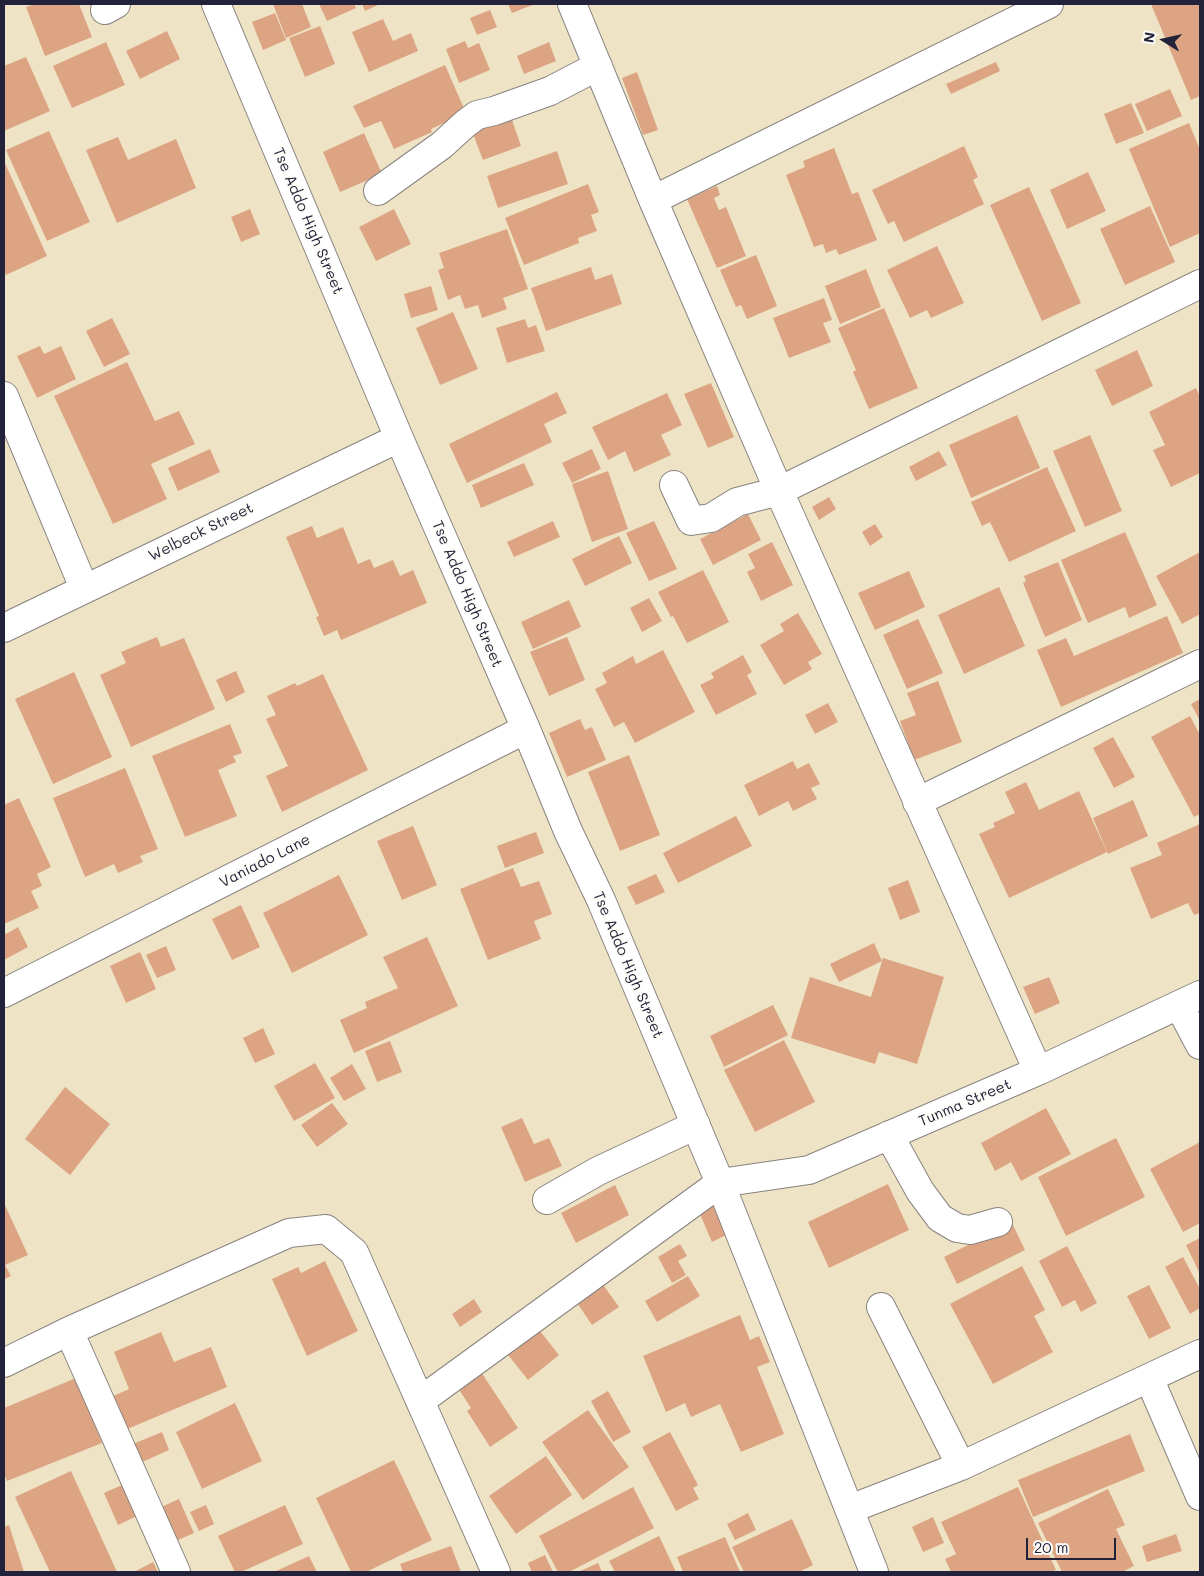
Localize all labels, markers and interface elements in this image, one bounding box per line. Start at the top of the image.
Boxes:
north arrow [1139,15,1189,65]
text: N [1138,30,1159,44]
street label: Tse Addo High Street [269,145,347,297]
street label: Welbeck Street [146,499,256,565]
street label: Tse Addo High Street [428,518,506,670]
street label: Vaniado Lane [217,830,313,892]
street label: Tse Addo High Street [589,889,667,1041]
street label: Tunma Street [916,1075,1014,1131]
scale bar [1029,1528,1119,1560]
text: 20 m [1034,1537,1068,1557]

